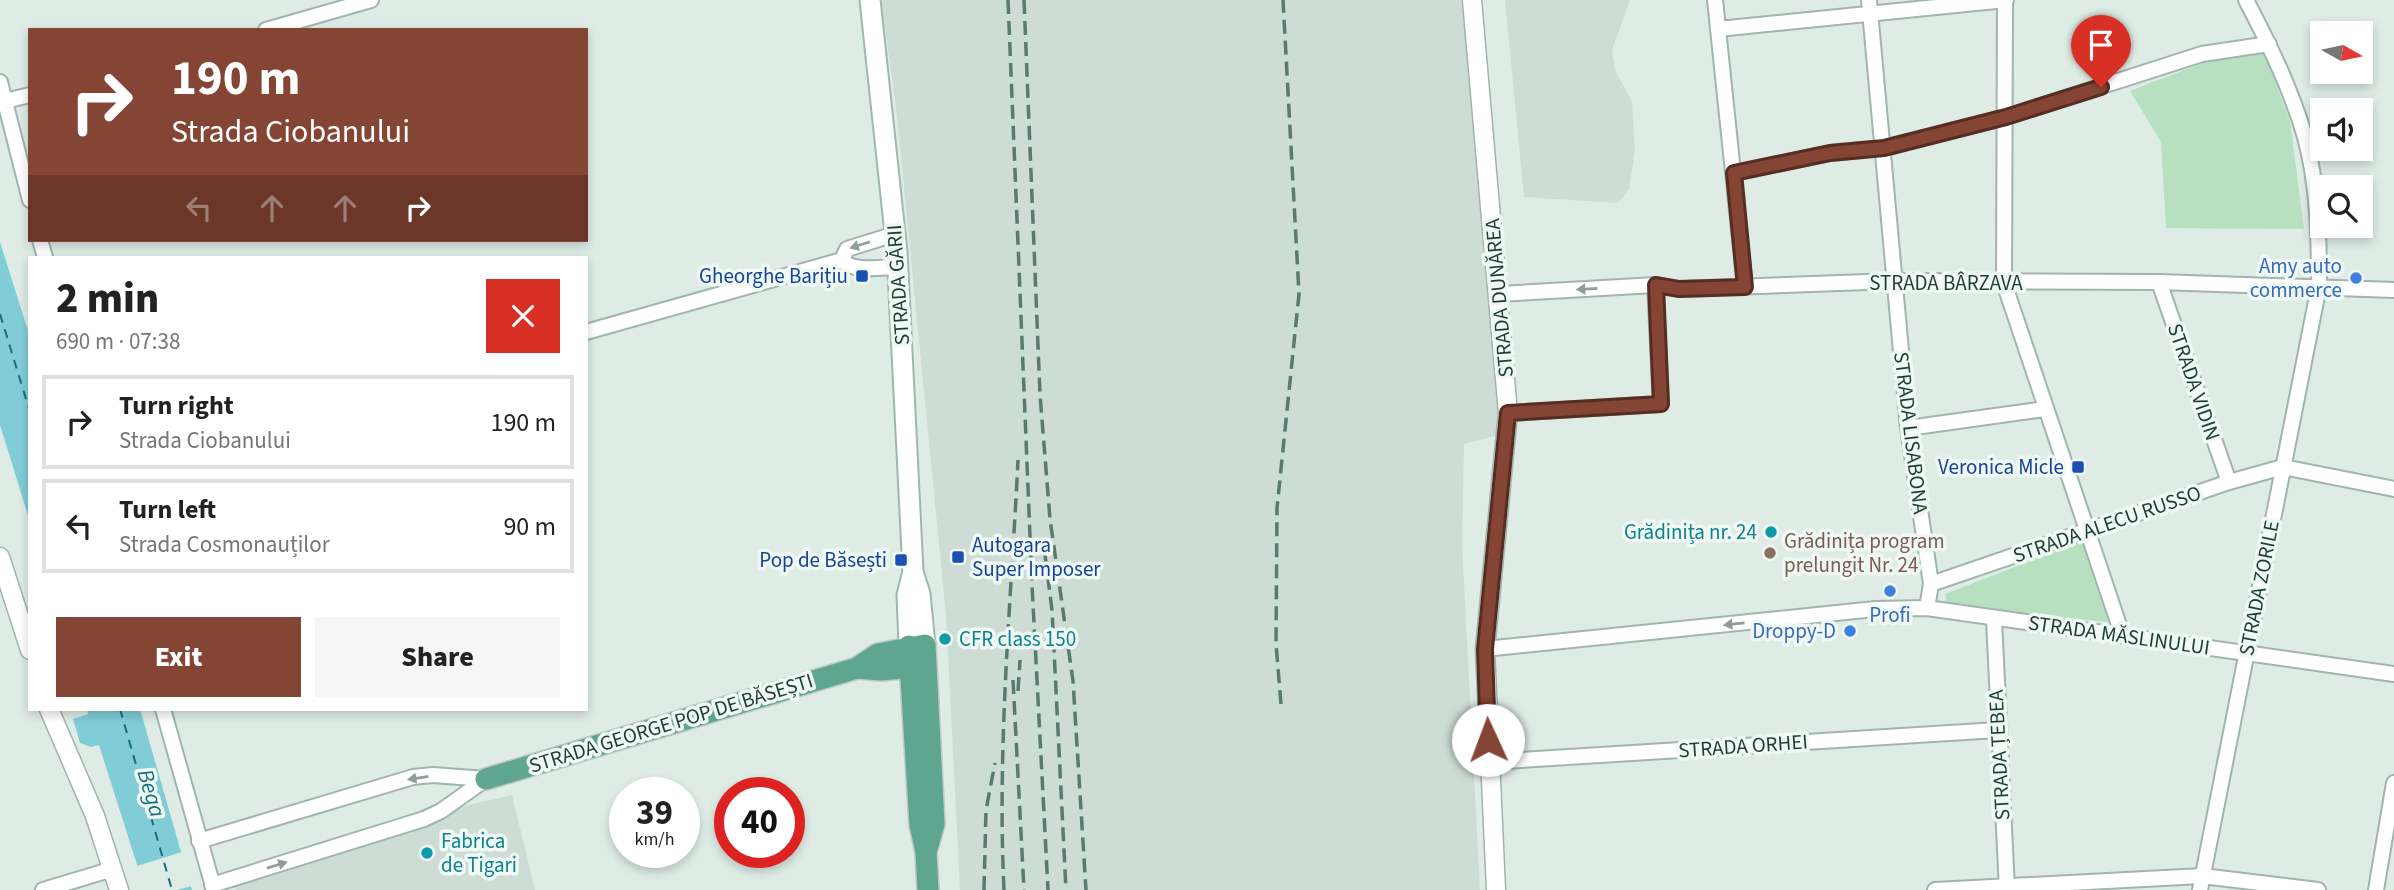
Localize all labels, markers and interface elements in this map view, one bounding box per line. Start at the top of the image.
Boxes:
pin [2071,15,2131,87]
north arrow [2310,21,2373,84]
map controls [2310,21,2373,238]
icon: arrive [2082,26,2120,64]
text: 190 m [171,44,300,114]
icon: right [56,56,147,147]
button: sound [2310,98,2373,161]
text: Strada Ciobanului [171,109,410,155]
button: search [2310,175,2373,238]
icon: left [180,189,218,227]
icon: ahead [253,189,291,227]
icon: ahead [326,189,364,227]
icon: right [399,189,437,227]
street label: STRADA DUNĂREA [1477,217,1521,379]
street label: STRADA GĂRII [879,224,917,346]
one-way arrow [849,240,870,250]
place label: Amy auto commerce [2250,251,2342,305]
place label: Gheorghe Barițiu [699,261,848,291]
marker: Gheorghe Barițiu [854,268,870,284]
street label: STRADA BÂRZAVA [1869,268,2023,298]
text: 2 min [56,269,159,329]
marker: Amy auto commerce [2348,270,2364,286]
button: close [486,279,560,353]
one-way arrow [1576,284,1598,295]
street label: STRADA VIDIN [2160,319,2228,445]
text: 690 m · 07:38 [56,325,180,358]
street label: STRADA LISABONA [1886,350,1936,516]
text: Turn right [119,387,234,424]
icon: right [60,403,98,441]
text: 190 m [490,404,556,441]
text: Strada Ciobanului [119,424,291,457]
place label: Veronica Micle [1938,452,2064,482]
marker: Veronica Micle [2070,459,2086,475]
street label: STRADA ALECU RUSSO [2009,478,2205,570]
text: Turn left [119,491,216,528]
icon: left [60,507,98,545]
text: 90 m [503,508,556,545]
place label: Grădinița nr. 24 [1624,517,1757,547]
street label: STRADA ZORILE [2231,518,2287,658]
marker: Grădinița nr. 24 [1763,524,1779,540]
place label: Grădinița program prelungit Nr. 24 [1784,526,1945,580]
text: Strada Cosmonauților [119,528,330,561]
place label: Autogara Super Imposer [972,530,1101,584]
place label: Pop de Băsești [759,545,887,575]
marker: Grădinița program prelungit Nr. 24 [1762,545,1778,561]
marker: Autogara Super Imposer [950,549,966,565]
marker: Pop de Băsești [893,552,909,568]
marker: Profi [1882,583,1898,599]
place label: Profi [1869,600,1911,630]
street label: STRADA MĂSLINULUI [2026,607,2212,663]
place label: Droppy-D [1752,616,1836,646]
button: Exit [56,617,301,697]
button: Share [315,617,560,697]
one-way arrow [1723,618,1745,629]
marker: Droppy-D [1842,623,1858,639]
place label: CFR class 150 [959,624,1076,654]
marker: CFR class 150 [937,631,953,647]
street label: STRADA GEORGE POP DE BĂSEȘTI [525,665,817,781]
street label: STRADA ȚEBEA [1981,688,2017,821]
position arrow [1451,703,1525,777]
street label: STRADA ORHEI [1677,727,1809,765]
water label: Bega [129,765,174,821]
one-way arrow [407,773,429,784]
speed limit sign: 40 [714,777,805,868]
text: 39 [636,788,673,838]
place label: Fabrica de Tigari [441,826,517,880]
text: km/h [635,827,674,852]
marker: Fabrica de Tigari [419,845,435,861]
one-way arrow [267,859,288,869]

